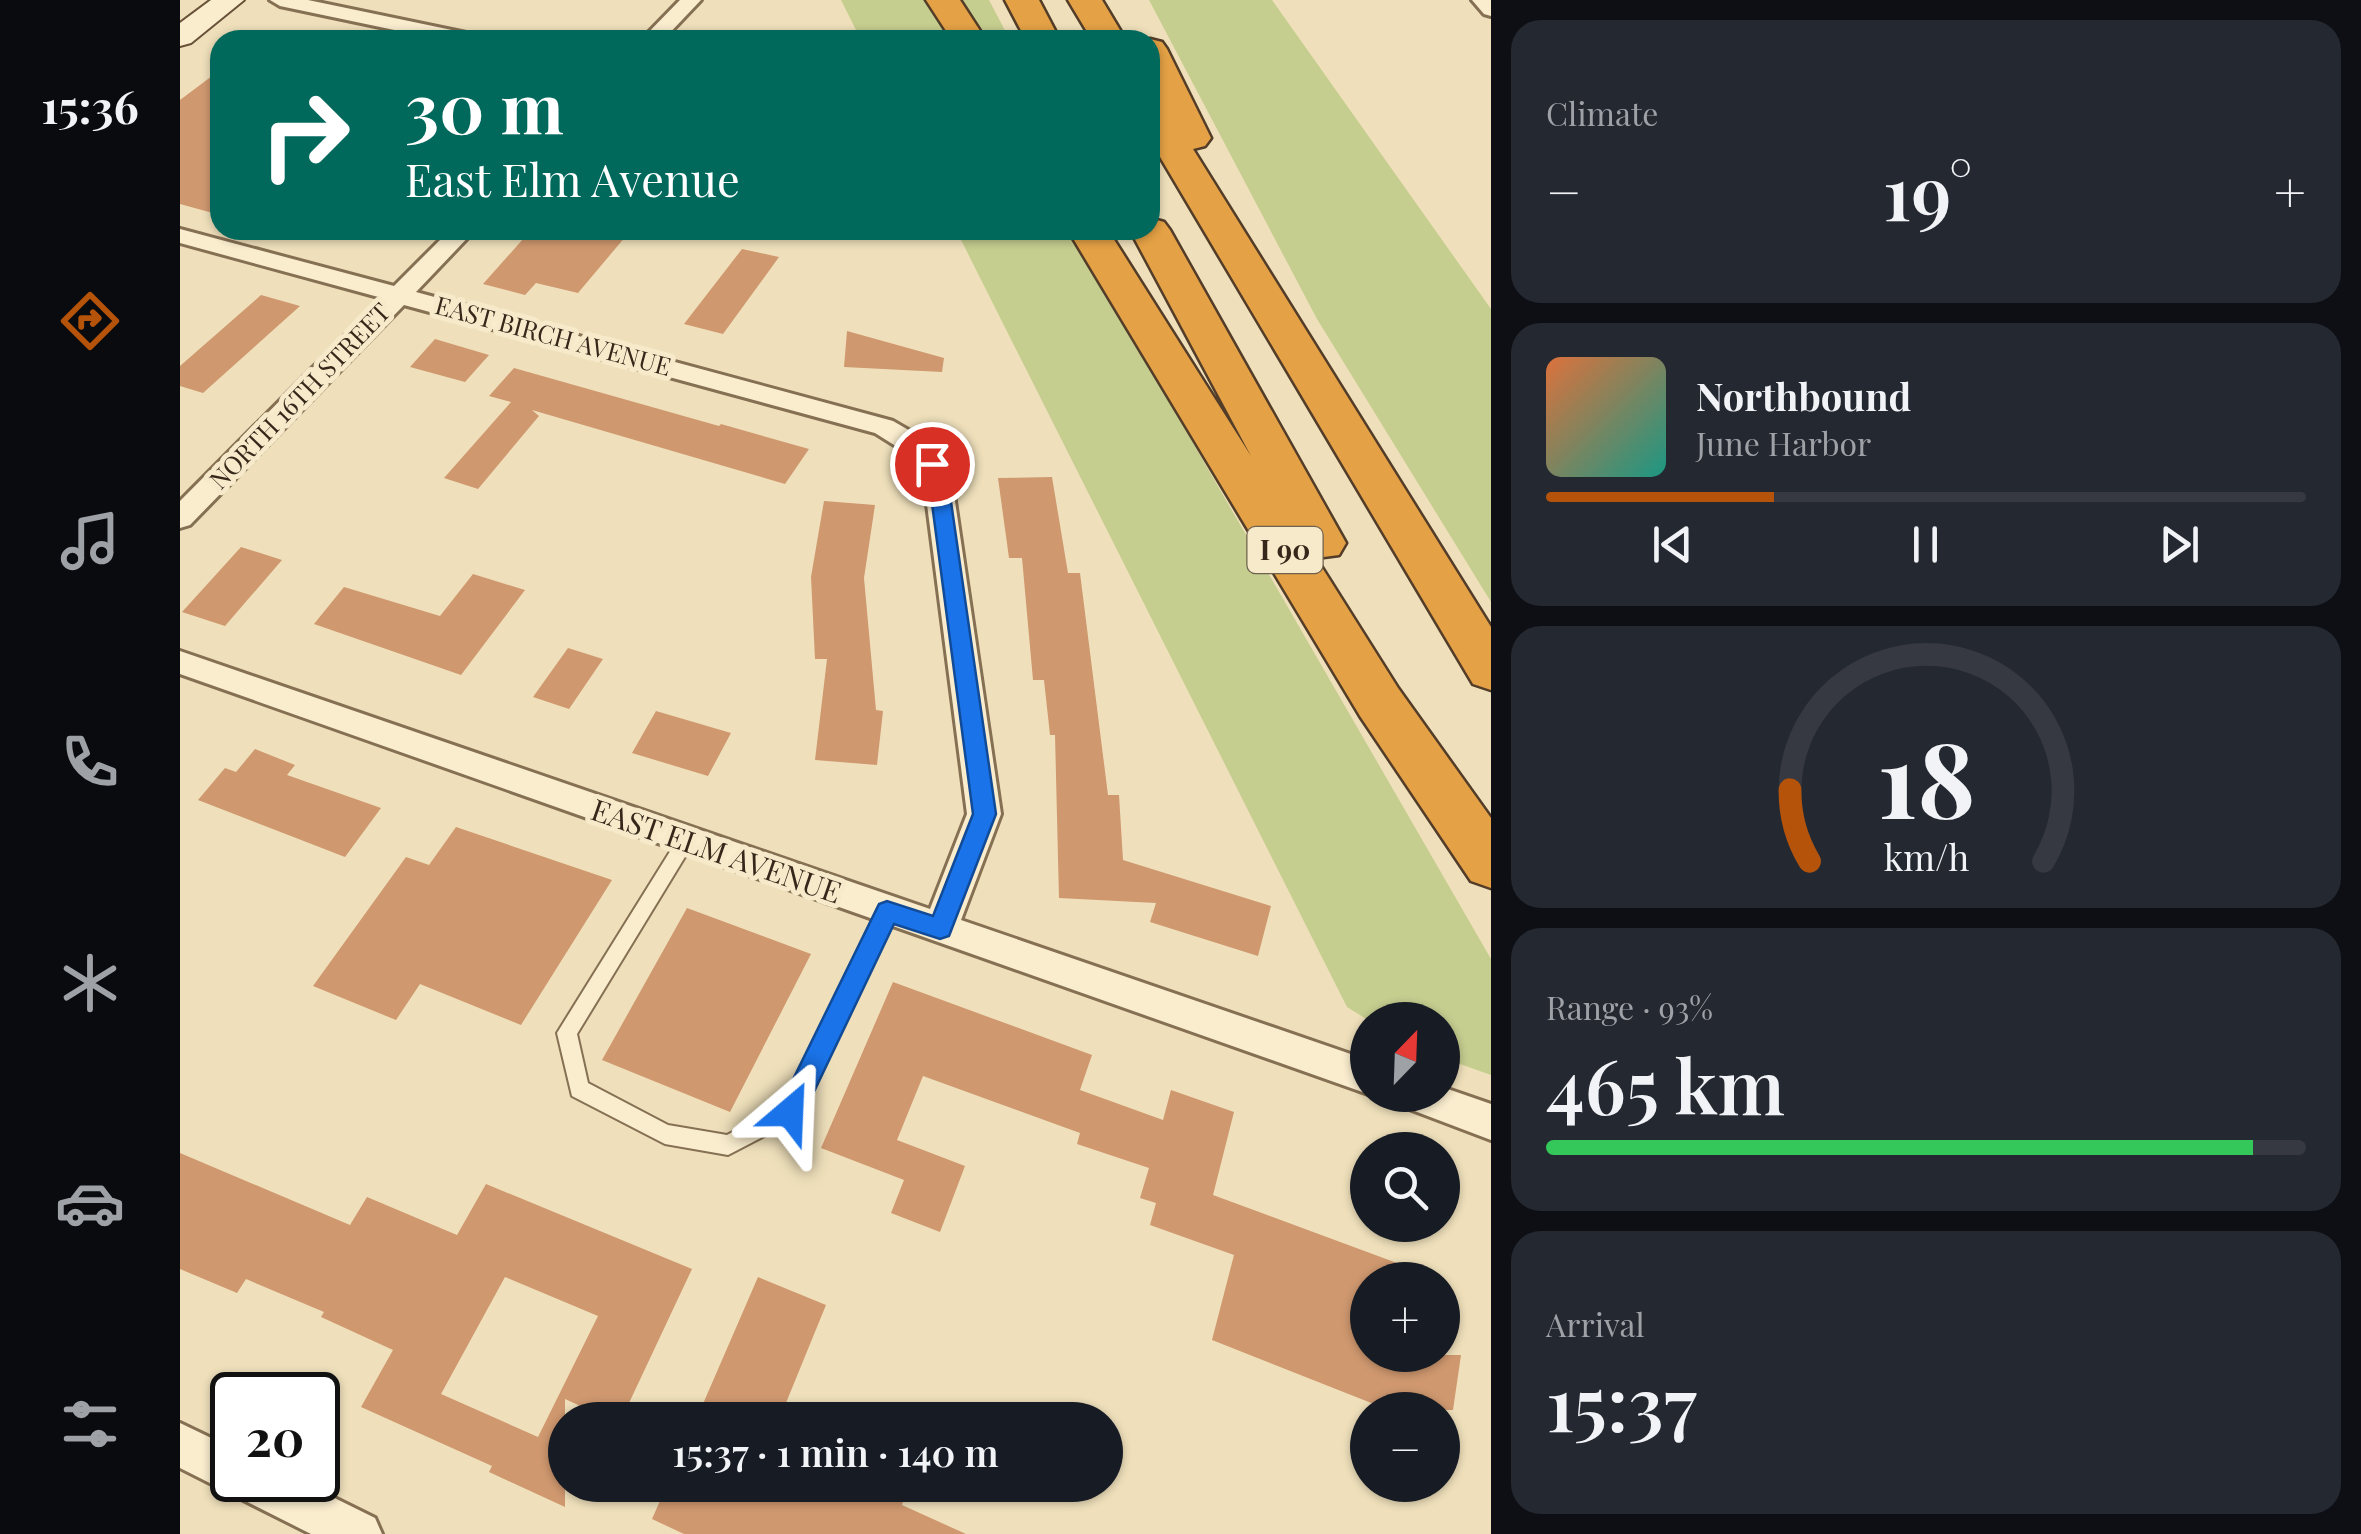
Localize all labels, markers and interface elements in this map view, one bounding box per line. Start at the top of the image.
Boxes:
text: 30 m [405,58,564,152]
icon: right [240,70,370,200]
text: 15:36 [41,75,139,135]
text: Climate [1546,91,1658,134]
text: 19° [1883,140,1973,240]
text: East Elm Avenue [405,148,740,208]
text: − [1546,153,1582,227]
text: + [2274,153,2306,227]
icon: directions [55,286,125,356]
street label: EAST BIRCH AVENUE [432,287,675,382]
street label: NORTH 16TH STREET [201,295,396,495]
text: Northbound [1696,370,1911,421]
text: June Harbor [1696,421,1871,464]
pin [890,422,975,507]
icon: arrive [905,437,960,492]
icon: music [55,506,125,576]
icon: previous [1645,517,1700,572]
icon: pause [1898,517,1953,572]
icon: next [2152,517,2207,572]
road number: I 90 [1248,527,1322,573]
text: 18 [1877,706,1975,845]
icon: phone [55,727,125,797]
street label: EAST ELM AVENUE [586,789,847,912]
text: km/h [1883,832,1969,880]
icon: climate [55,948,125,1018]
text: Range · 93% [1546,985,1713,1028]
north arrow [1350,1002,1460,1112]
map controls [1350,1002,1460,1502]
text: 465 km [1546,1034,1785,1134]
position arrow [738,1060,842,1164]
button: search [1350,1132,1460,1242]
icon: car [55,1168,125,1238]
button: + [1350,1262,1460,1372]
text: Arrival [1546,1302,1645,1345]
text: 15:37 [1546,1351,1697,1451]
speed limit sign: 20 [210,1372,340,1502]
icon: filters [55,1389,125,1459]
button: − [1350,1392,1460,1502]
text: 15:37 · 1 min · 140 m [672,1426,999,1477]

